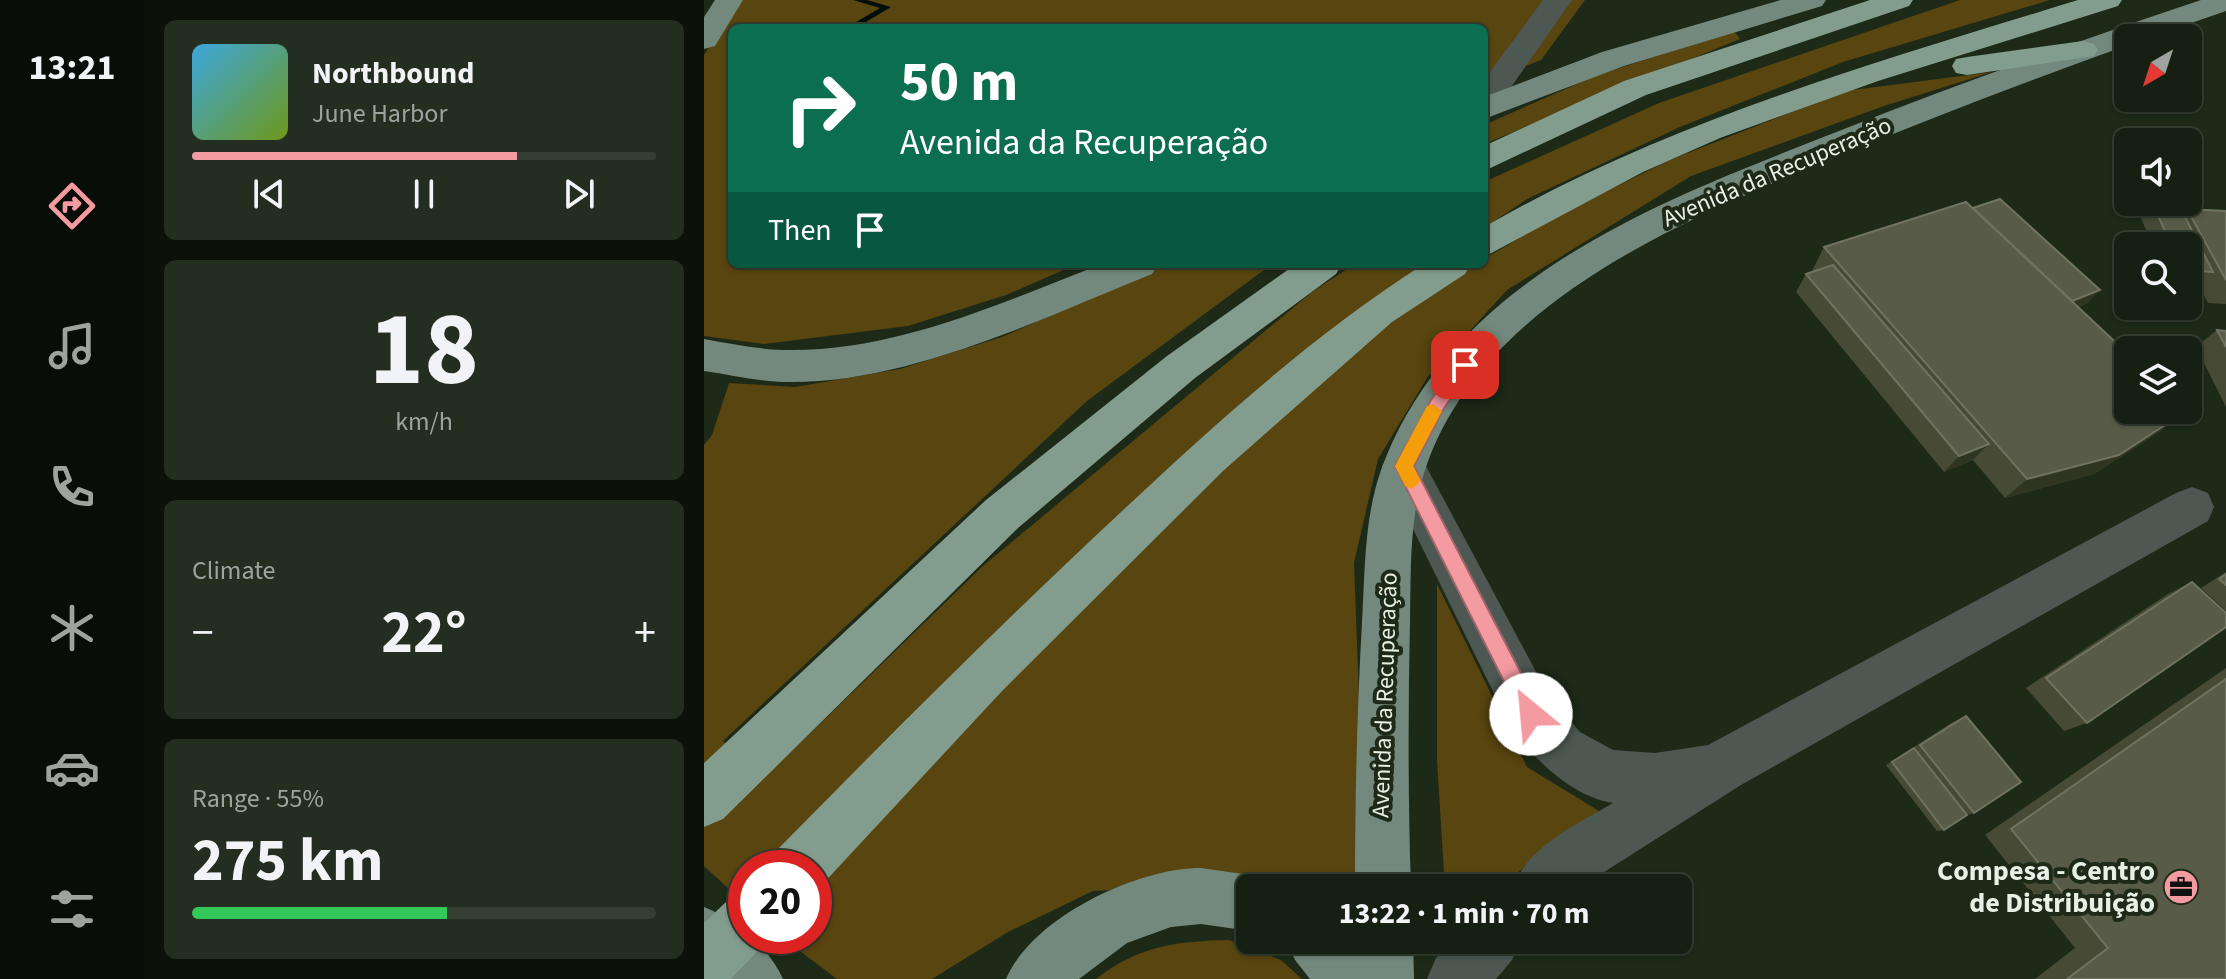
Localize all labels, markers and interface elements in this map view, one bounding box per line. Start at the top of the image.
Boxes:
north arrow [2114,24,2202,112]
map controls [2114,24,2202,424]
text: 13:21 [29,42,115,93]
text: 50 m [900,43,1018,122]
text: Northbound [312,52,474,95]
icon: right [768,56,872,160]
text: June Harbor [312,95,448,132]
street label: Avenida da Recuperação [1657,108,1897,236]
text: Avenida da Recuperação [900,117,1268,168]
button: sound [2114,128,2202,216]
icon: previous [247,172,291,216]
icon: pause [402,172,446,216]
icon: next [557,172,601,216]
icon: directions [44,178,100,234]
icon: arrive [848,208,892,252]
text: Then [768,209,832,252]
button: search [2114,232,2202,320]
text: 18 [369,277,479,425]
icon: music [44,318,100,374]
pin [1431,331,1499,399]
button: layers [2114,336,2202,424]
icon: arrive [1443,343,1487,387]
text: km/h [395,403,453,440]
icon: phone [44,459,100,515]
text: Climate [192,552,276,589]
street label: Avenida da Recuperação [1363,572,1407,818]
text: 22° [381,591,467,676]
icon: climate [44,600,100,656]
text: − [192,602,214,665]
text: + [634,602,656,665]
position arrow [1489,672,1573,756]
icon: car [44,740,100,796]
text: Range · 55% [192,780,324,817]
text: 275 km [192,819,383,904]
speed limit sign: 20 [728,850,832,954]
place label: Compesa - Centro de Distribuição [1937,851,2155,923]
office icon: Compesa - Centro de Distribuição [2162,868,2200,906]
icon: filters [44,881,100,937]
text: 13:22 · 1 min · 70 m [1339,892,1589,935]

